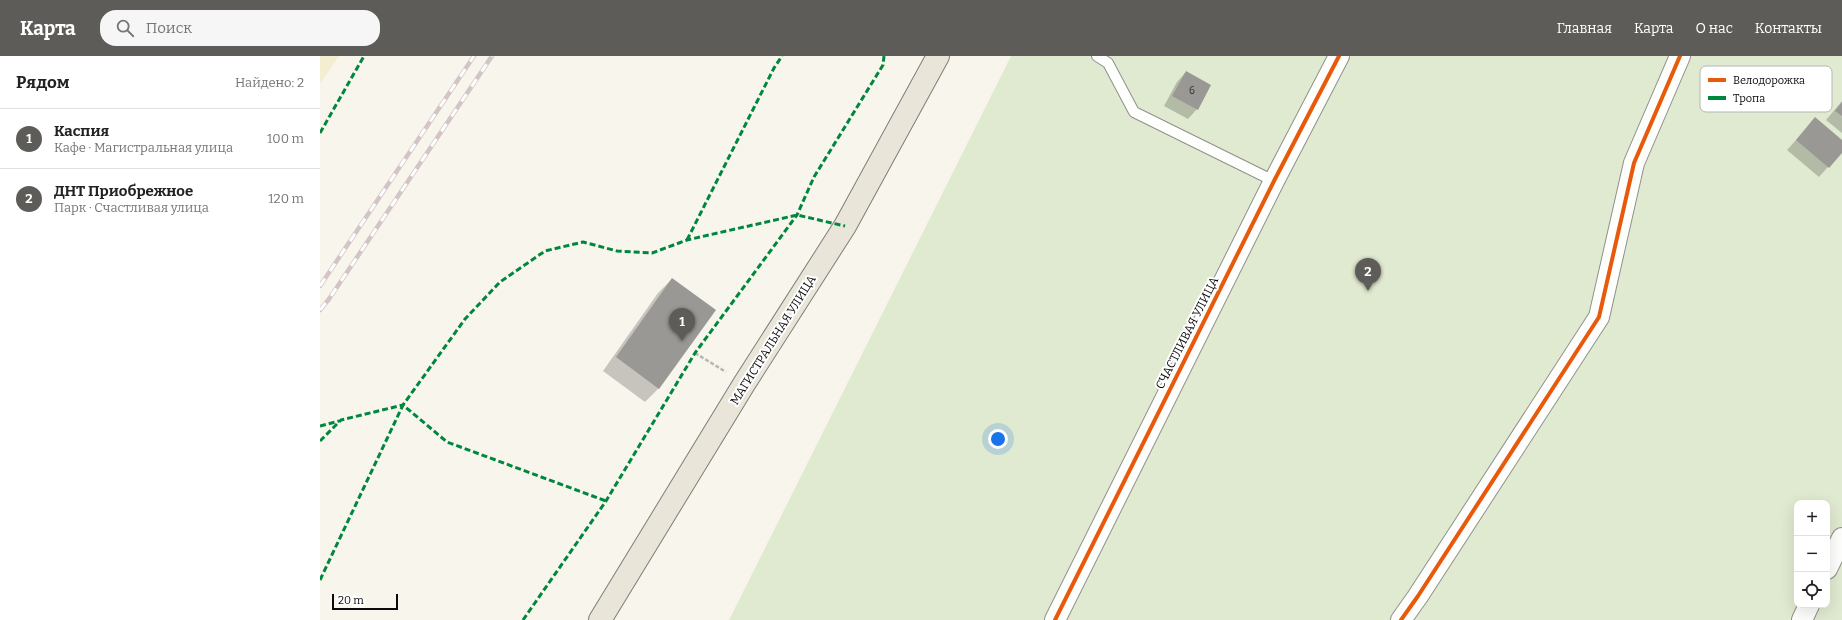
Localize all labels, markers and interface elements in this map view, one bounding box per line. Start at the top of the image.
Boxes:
search box [100,10,380,46]
text: Карта [20,17,76,40]
icon: search [114,17,136,39]
text: Поиск [146,19,192,37]
text: Главная [1557,20,1612,37]
text: Карта [1634,20,1673,37]
text: О нас [1695,20,1733,37]
text: Контакты [1755,20,1822,37]
legend [1700,66,1832,112]
text: Рядом [16,72,69,93]
text: Велодорожка [1733,74,1805,87]
text: Найдено: 2 [235,75,304,90]
house number: 6 [1189,85,1195,97]
text: Тропа [1733,92,1765,105]
text: Каспия [54,122,109,140]
text: 1 [26,131,32,146]
text: 100 m [267,131,304,146]
text: Кафе · Магистральная улица [54,140,233,155]
text: ДНТ Приобрежное [54,182,193,200]
text: 2 [25,191,33,206]
text: 120 m [268,191,304,206]
text: Парк · Счастливая улица [54,200,209,215]
pin: 2 [1355,258,1381,291]
street label: МАГИСТРАЛЬНАЯ УЛИЦА [727,272,819,407]
street label: СЧАСТЛИВАЯ УЛИЦА [1153,274,1222,391]
pin: 1 [669,308,695,341]
your location [988,429,1008,449]
map controls [1794,500,1830,608]
button: + [1794,500,1830,536]
button: − [1794,536,1830,572]
button: locate [1794,572,1830,608]
scale bar [332,592,398,611]
text: 20 m [338,594,364,607]

